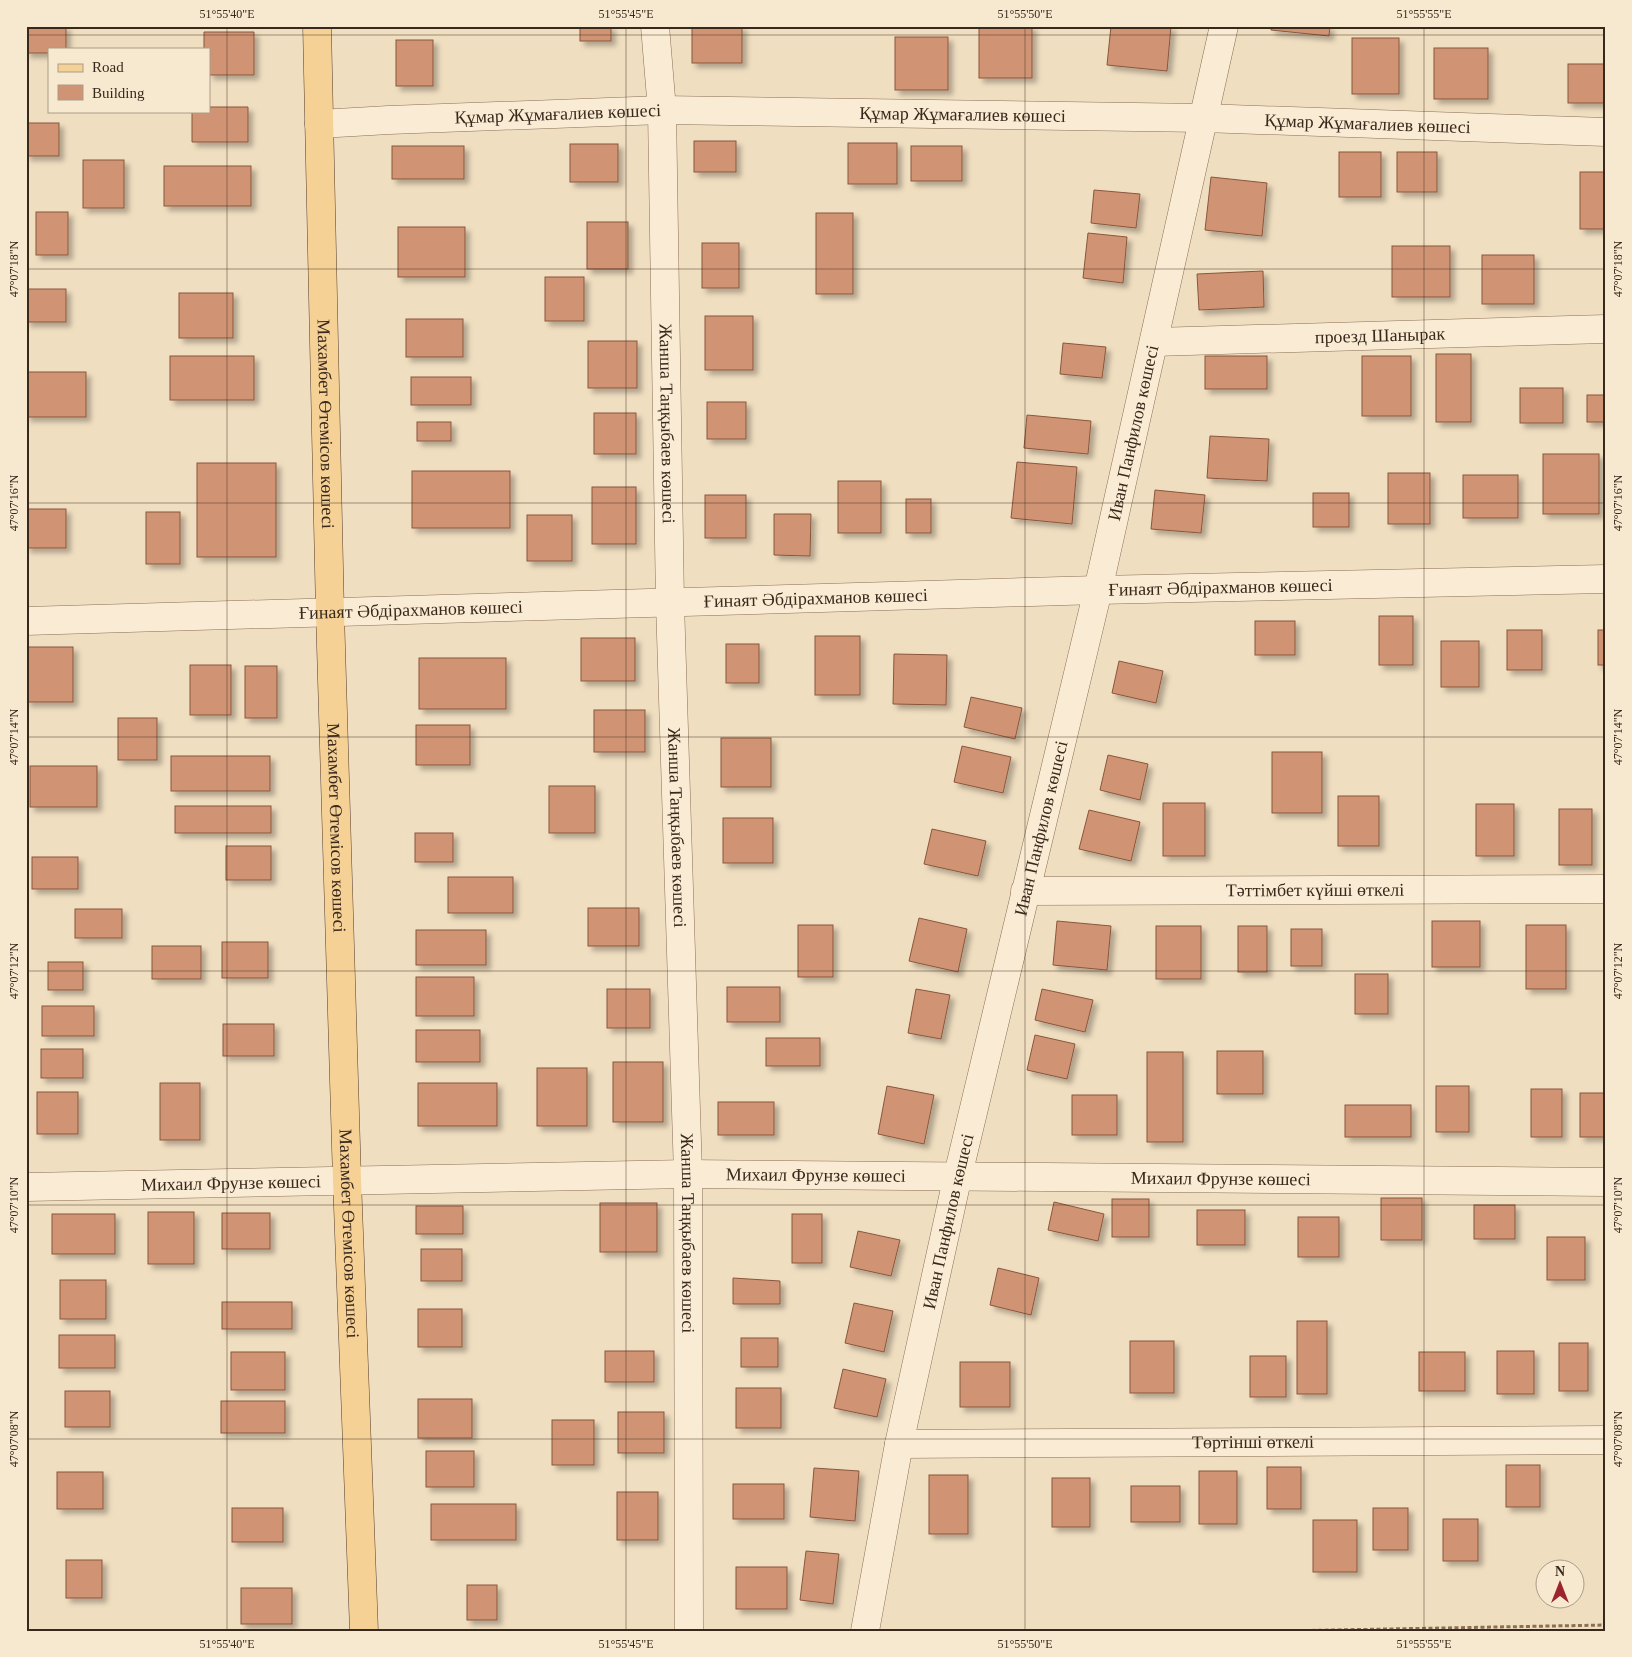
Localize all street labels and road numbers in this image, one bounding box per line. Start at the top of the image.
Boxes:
street label: Құмар Жұмағалиев көшесі [454,100,661,128]
street label: Құмар Жұмағалиев көшесі [859,103,1066,126]
street label: Құмар Жұмағалиев көшесі [1264,110,1471,137]
street label: Махамбет Өтемісов көшесі [313,319,338,529]
street label: Жанша Таңқыбаев көшесі [655,324,679,524]
street label: проезд Шанырак [1315,324,1446,347]
street label: Иван Панфилов көшесі [1104,343,1162,523]
street label: Ғинаят Әбдірахманов көшесі [1108,575,1333,600]
street label: Ғинаят Әбдірахманов көшесі [703,585,928,611]
street label: Ғинаят Әбдірахманов көшесі [298,597,523,623]
street label: Махамбет Өтемісов көшесі [323,723,350,933]
street label: Жанша Таңқыбаев көшесі [664,727,690,928]
street label: Иван Панфилов көшесі [1010,739,1072,918]
street label: Тәттімбет күйші өткелі [1226,880,1404,900]
street label: Махамбет Өтемісов көшесі [335,1128,363,1339]
street label: Иван Панфилов көшесі [919,1132,978,1311]
street label: Жанша Таңқыбаев көшесі [677,1133,698,1333]
street label: Михаил Фрунзе көшесі [726,1164,906,1186]
street label: Михаил Фрунзе көшесі [1131,1168,1311,1189]
street label: Михаил Фрунзе көшесі [141,1171,321,1195]
street label: Төртінші өткелі [1192,1432,1314,1452]

